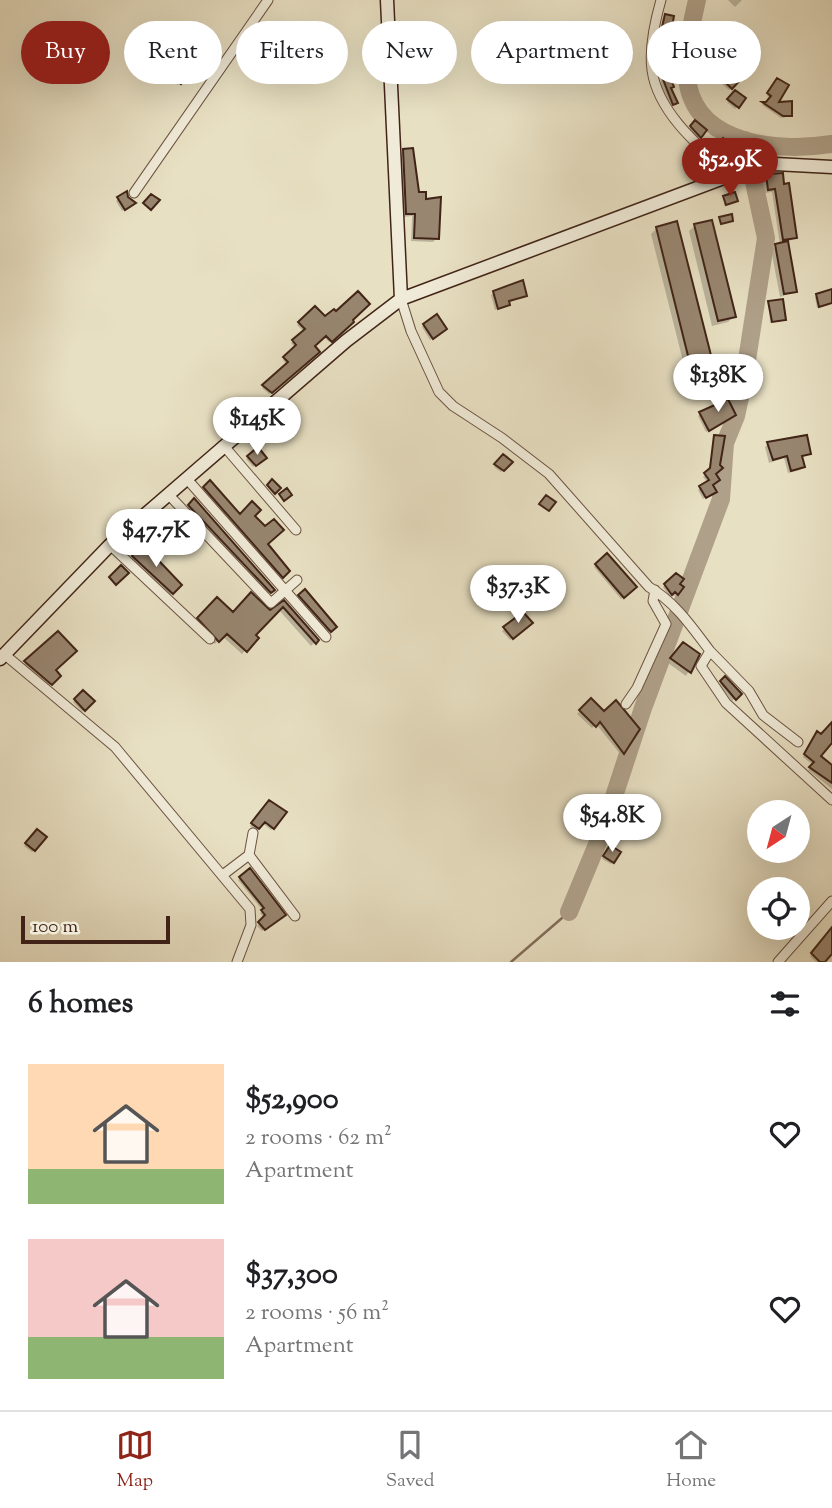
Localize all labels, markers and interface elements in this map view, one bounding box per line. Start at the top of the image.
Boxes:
chip: Buy [21,21,110,84]
chip: Rent [124,21,222,84]
chip: Filters [236,21,348,84]
chip: New [362,21,457,84]
chip: Apartment [471,21,633,84]
chip: House [647,21,761,84]
pin: $52.9K [673,138,787,198]
text: $52.9K [698,144,762,177]
pin: $138K [669,354,767,414]
text: $138K [689,360,747,393]
pin: $145K [208,398,306,457]
text: $145K [229,403,285,436]
pin: $47.7K [99,510,213,569]
text: $47.7K [122,515,190,548]
pin: $37.3K [461,566,575,625]
text: $37.3K [486,571,550,604]
pin: $54.8K [555,794,669,854]
text: $54.8K [579,800,645,833]
north arrow [747,800,810,863]
map controls [747,800,810,940]
button: locate [747,877,810,940]
scale bar [21,913,170,945]
text: 100 m [32,914,78,941]
text: 6 homes [28,983,133,1026]
icon: filters [766,985,804,1023]
text: $52,900 [245,1079,339,1122]
icon: home [84,1092,168,1176]
icon: heart [766,1115,804,1153]
text: 2 rooms · 62 m² [245,1122,392,1155]
text: Apartment [245,1155,354,1188]
text: $37,300 [245,1254,338,1297]
icon: home [84,1267,168,1351]
icon: heart [766,1290,804,1328]
text: 2 rooms · 56 m² [245,1297,389,1330]
text: Apartment [245,1330,354,1363]
tab: Map [116,1426,154,1495]
tab: Saved [386,1426,434,1495]
tab: Home [666,1426,716,1495]

